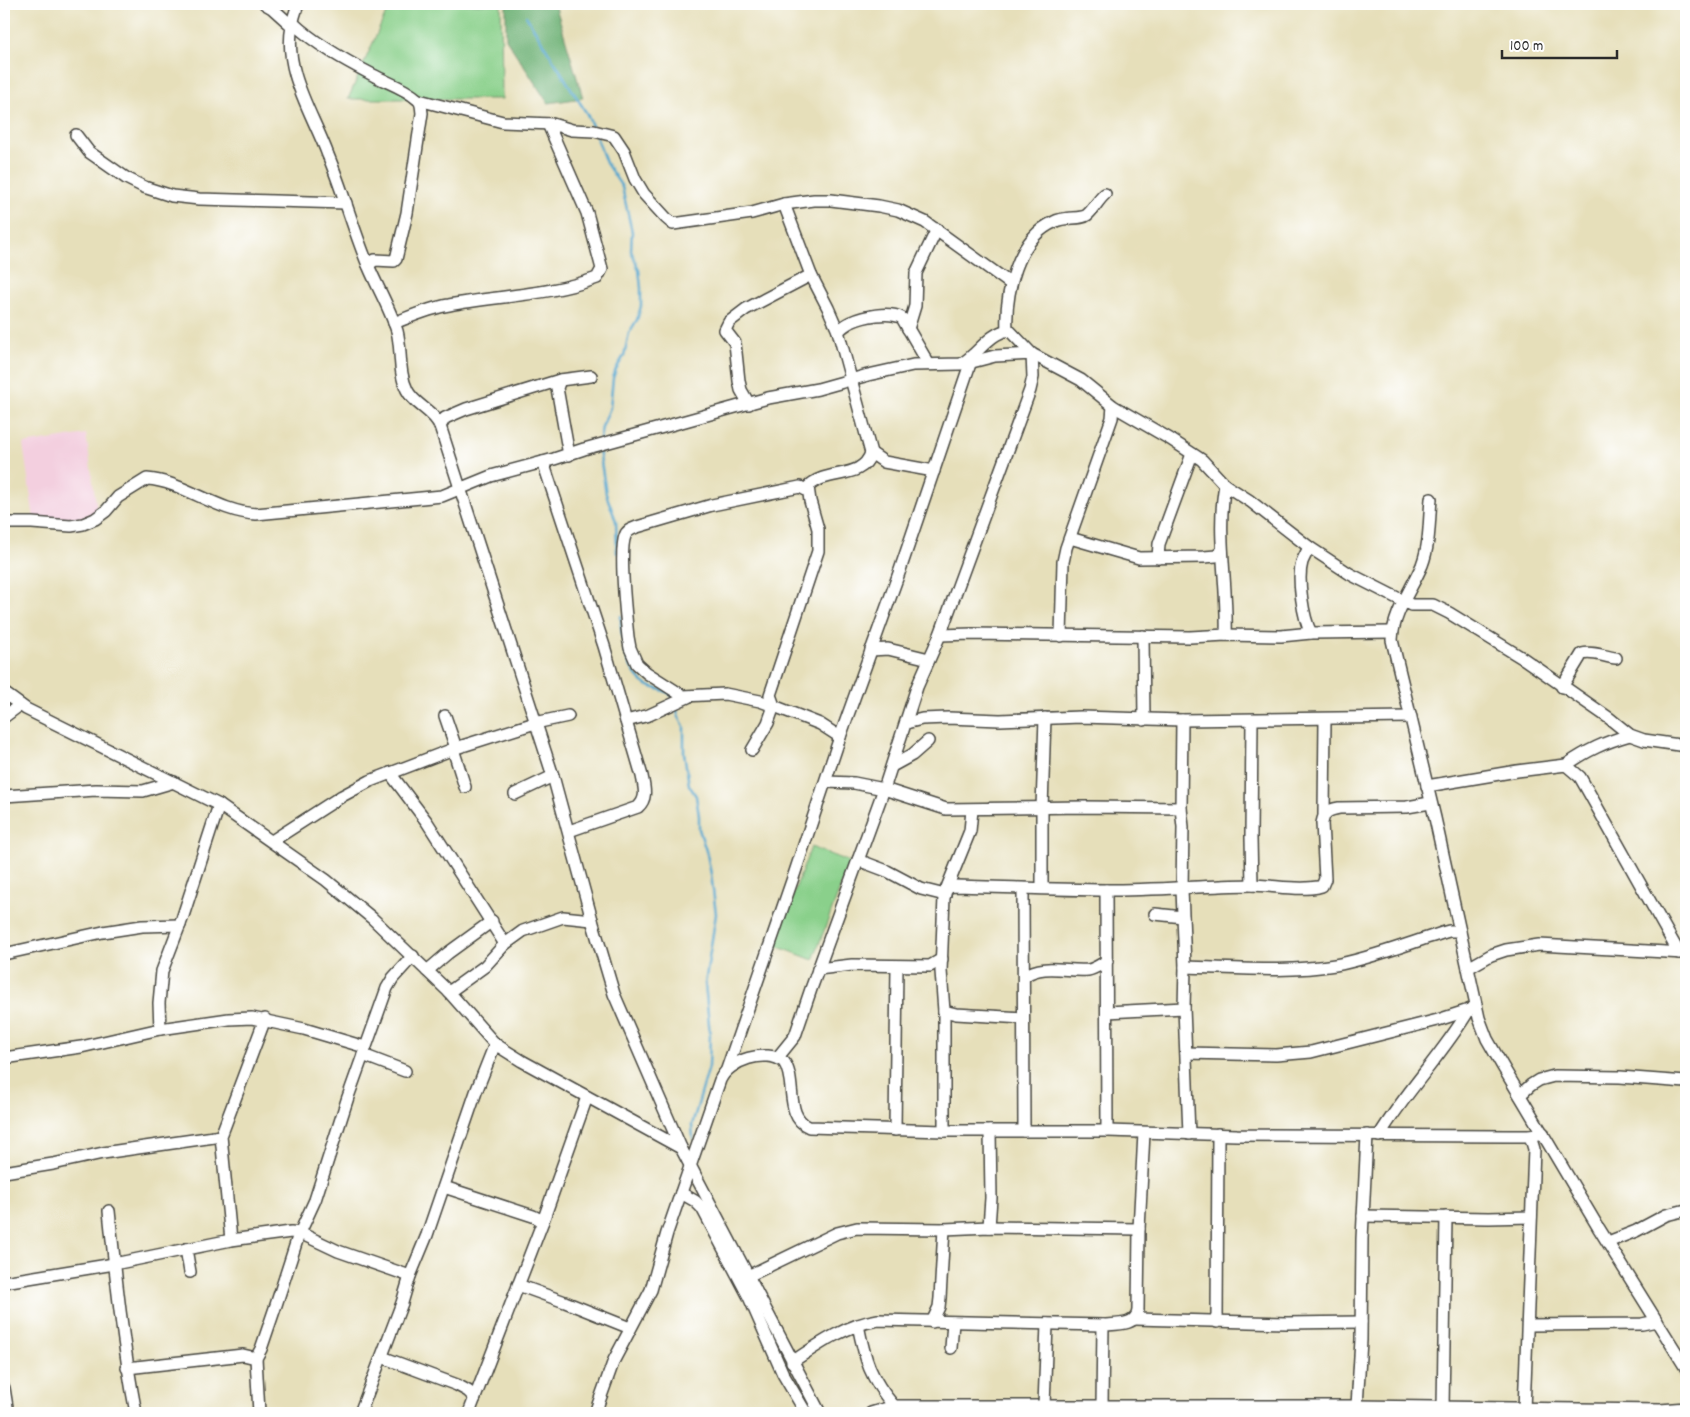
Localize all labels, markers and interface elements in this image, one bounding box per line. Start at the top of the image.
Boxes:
scale bar [1502,28,1618,60]
text: 100 m [1510,36,1543,58]

